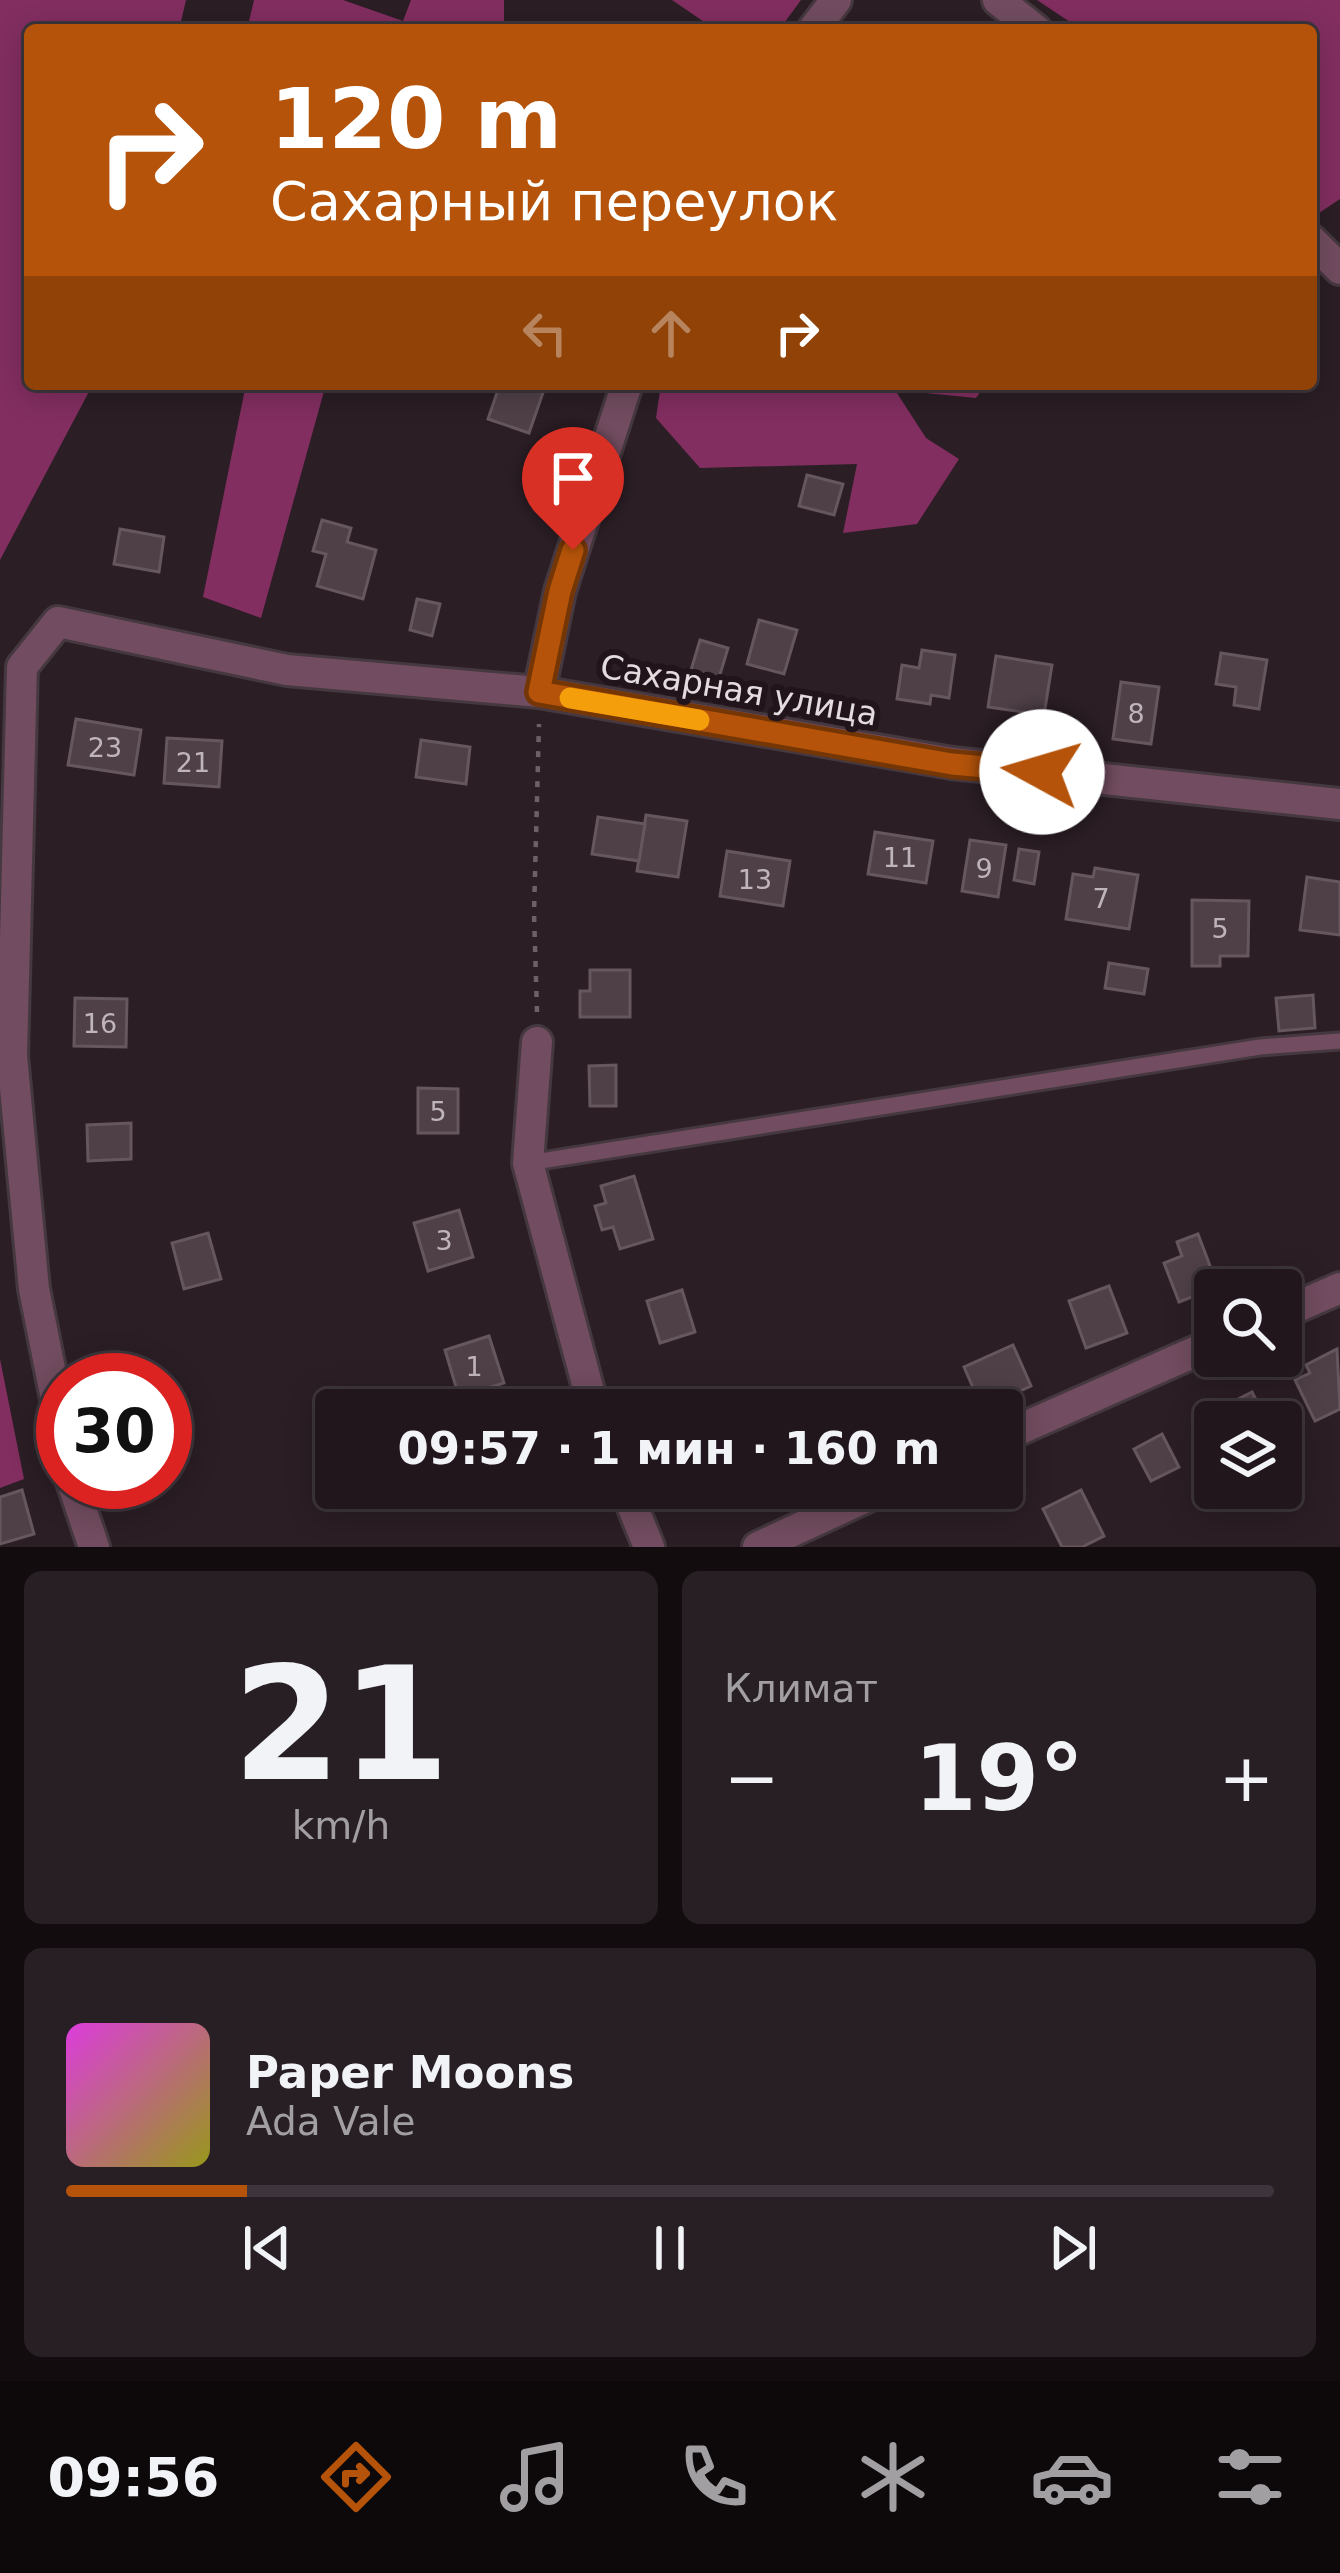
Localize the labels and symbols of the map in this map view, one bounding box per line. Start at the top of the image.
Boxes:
pin [522,427,624,550]
street label: Сахарная улица [597,646,881,734]
house number: 8 [1127,698,1145,729]
position arrow [979,709,1105,835]
house number: 23 [88,732,122,763]
house number: 21 [176,747,210,778]
house number: 11 [883,842,917,873]
house number: 9 [975,853,993,884]
house number: 13 [738,864,772,895]
house number: 7 [1092,883,1110,914]
house number: 5 [1211,913,1229,944]
house number: 16 [83,1008,117,1039]
house number: 5 [429,1096,447,1127]
house number: 3 [435,1225,453,1256]
house number: 1 [465,1351,483,1382]
speed limit sign: 30 [36,1353,192,1509]

